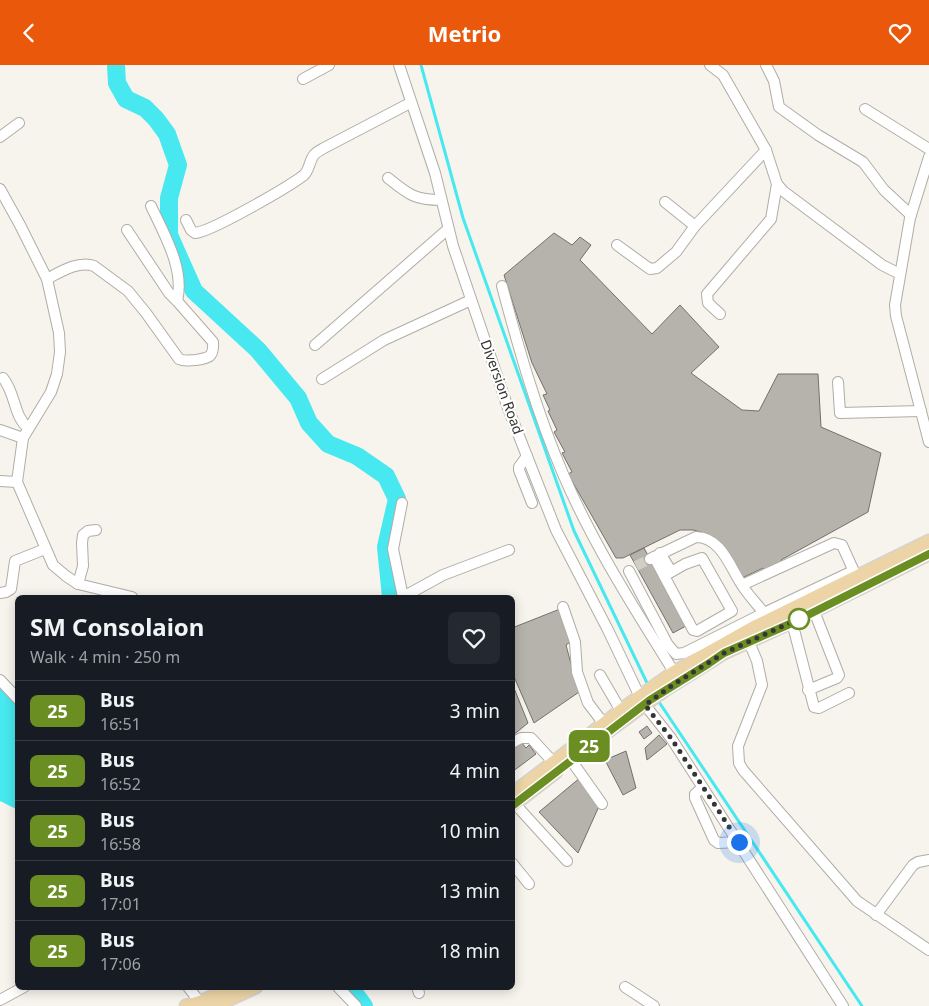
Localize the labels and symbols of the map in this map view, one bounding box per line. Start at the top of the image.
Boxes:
street label: Diversion Road [477,337,528,437]
unlabelled marker [788,608,810,630]
line badge: 25 [566,730,612,762]
your location [727,830,752,855]

